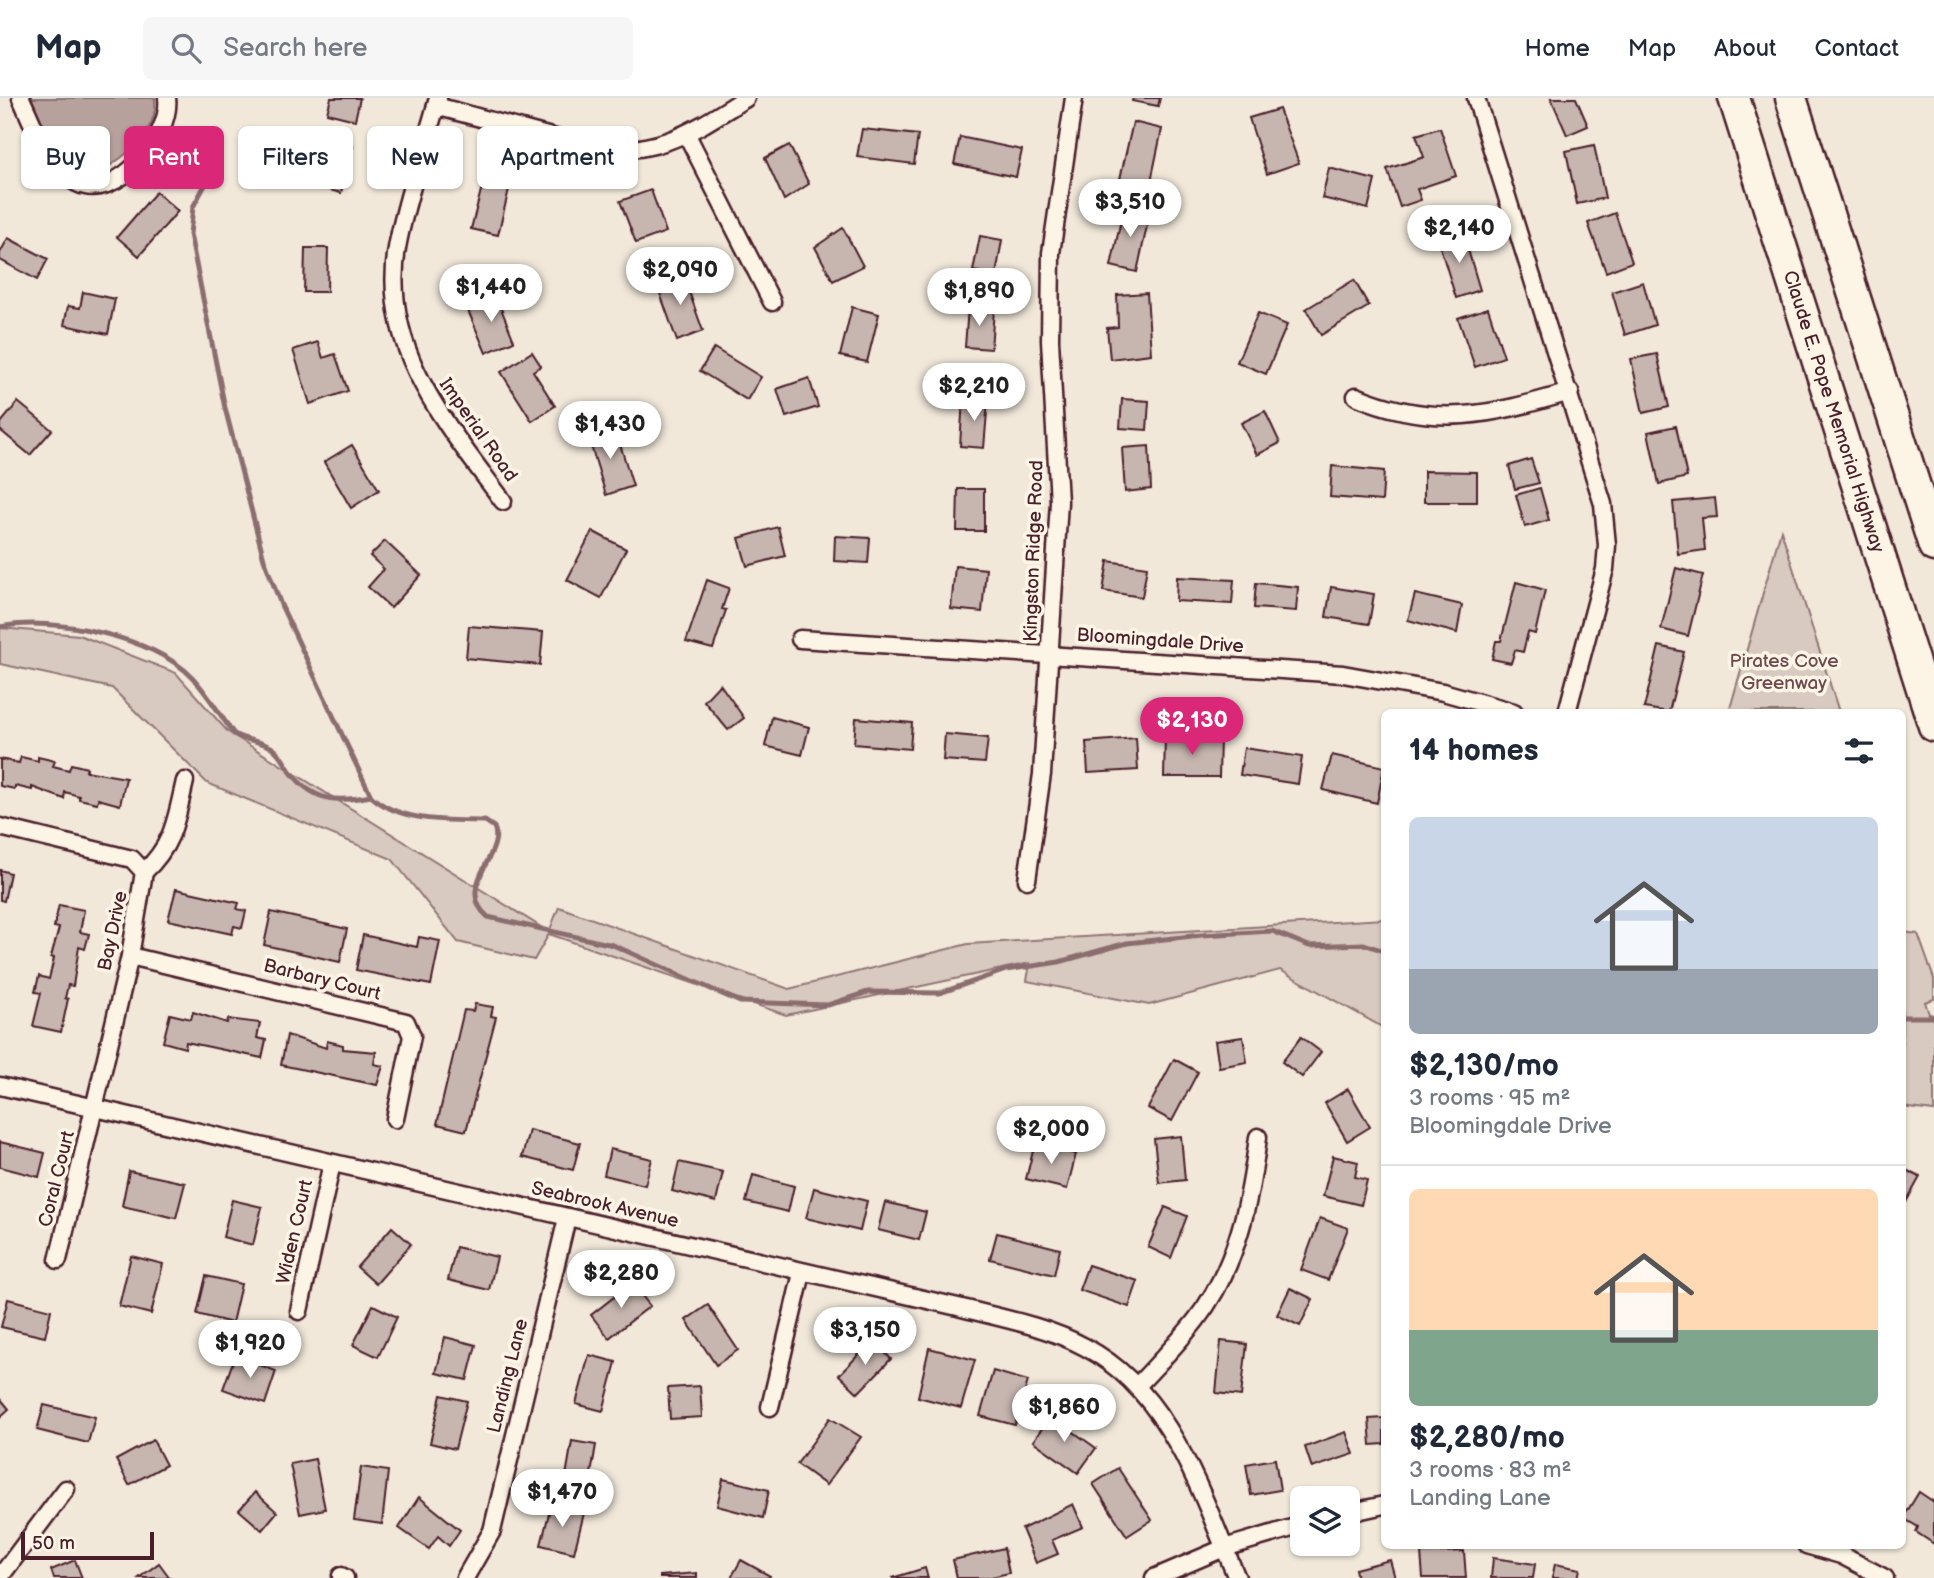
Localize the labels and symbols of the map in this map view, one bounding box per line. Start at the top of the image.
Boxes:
pin: $3,510 [1073,180,1187,239]
pin: $2,140 [1402,206,1516,265]
pin: $2,090 [623,248,737,307]
pin: $1,440 [434,264,548,324]
pin: $1,890 [922,268,1036,328]
street label: Claude E. Pope Memorial Highway [1778,268,1890,556]
pin: $2,210 [917,364,1031,423]
street label: Imperial Road [434,374,522,486]
pin: $1,430 [553,402,667,461]
street label: Kingston Ridge Road [1019,460,1049,642]
street label: Bloomingdale Drive [1076,624,1244,658]
park label: Pirates Cove Greenway [1729,650,1839,695]
pin: $2,130 [1135,698,1249,757]
street label: Bay Drive [93,889,133,973]
street label: Barbary Court [261,954,383,1006]
pin: $2,000 [994,1107,1108,1166]
street label: Coral Court [34,1128,80,1230]
street label: Widen Court [272,1177,318,1286]
street label: Seabrook Avenue [529,1177,681,1233]
pin: $2,280 [564,1250,678,1310]
pin: $3,150 [808,1308,922,1367]
street label: Landing Lane [483,1316,533,1436]
pin: $1,920 [193,1320,307,1380]
pin: $1,860 [1007,1384,1121,1444]
pin: $1,470 [505,1470,619,1529]
scale bar [21,1529,154,1561]

